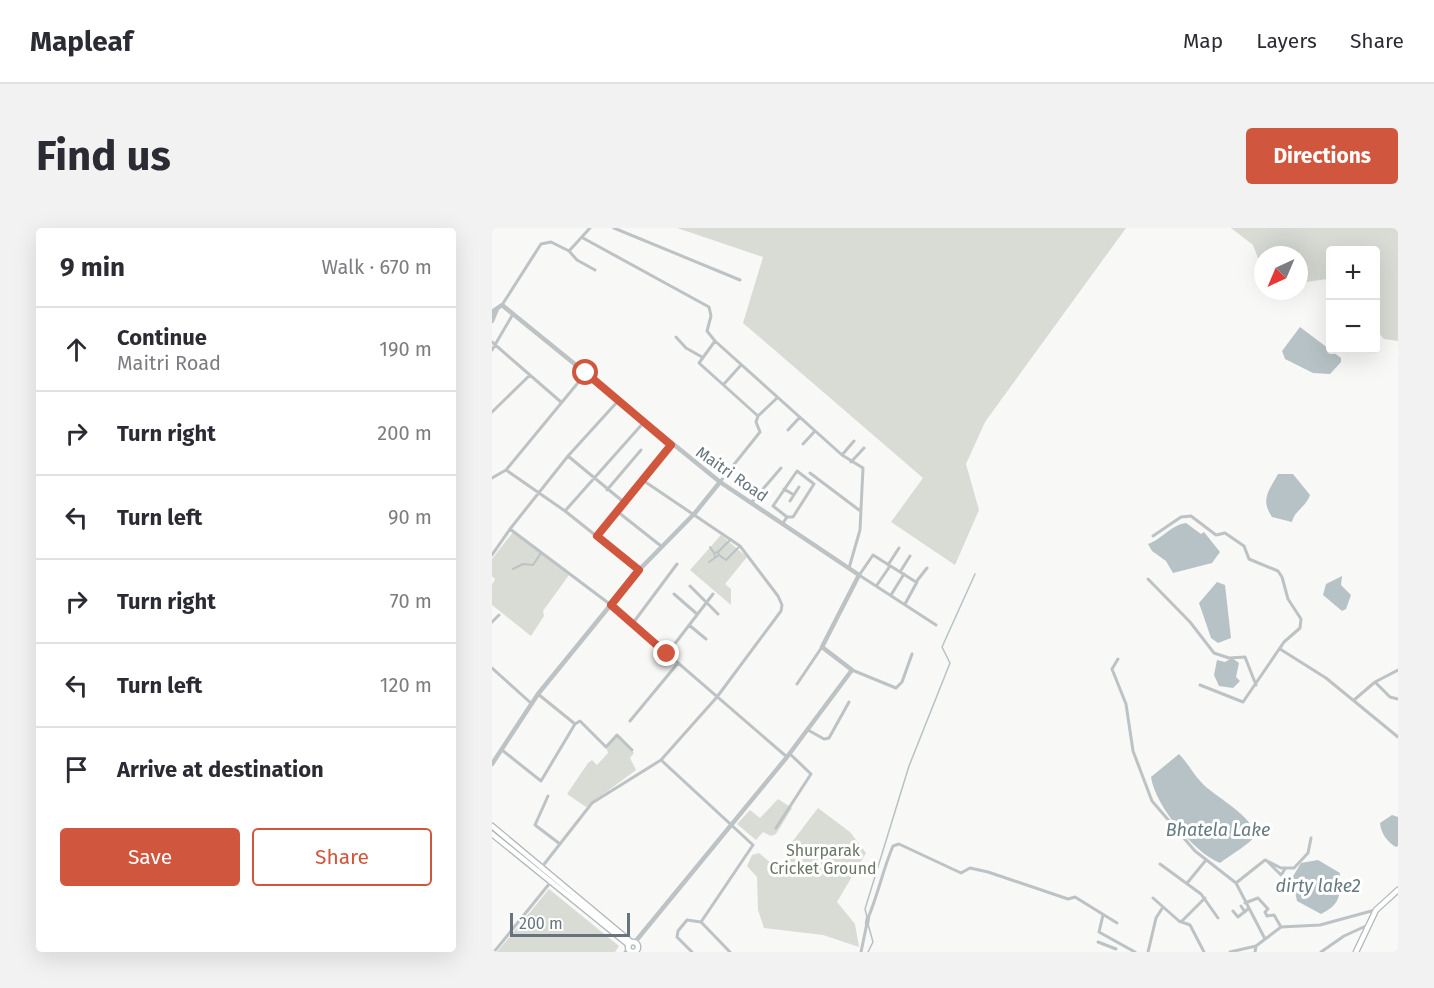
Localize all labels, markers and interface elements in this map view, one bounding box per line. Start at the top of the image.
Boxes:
text: Mapleaf [30,25,133,58]
text: Map [1183,28,1223,54]
text: Layers [1256,28,1317,54]
text: Share [1350,28,1404,54]
button: Directions [1246,128,1398,184]
text: Find us [36,131,171,181]
north arrow [1254,246,1308,300]
map controls [1326,246,1380,354]
button: + [1326,246,1380,300]
text: 9 min [60,252,125,283]
text: Walk · 670 m [322,255,432,279]
button: − [1326,300,1380,354]
text: Continue [117,324,207,351]
icon: ahead [60,333,93,366]
text: 190 m [379,337,432,361]
text: Maitri Road [117,351,221,375]
route start [572,359,598,385]
icon: right [60,417,93,450]
text: Turn right [117,420,216,447]
text: 200 m [377,421,432,445]
street label: Maitri Road [692,442,772,506]
icon: left [60,501,93,534]
text: Turn left [117,504,202,531]
text: 90 m [388,505,432,529]
icon: right [60,585,93,618]
text: Turn right [117,588,216,615]
text: 70 m [390,589,432,613]
route end [653,640,679,666]
icon: left [60,669,93,702]
text: Turn left [117,672,202,699]
text: 120 m [380,673,432,697]
icon: arrive [60,753,93,786]
text: Arrive at destination [117,756,324,783]
water label: Bhatela Lake [1166,819,1270,841]
button: Save [60,828,240,886]
button: Share [252,828,432,886]
park label: Shurparak Cricket Ground [769,841,877,878]
water label: dirty lake2 [1275,875,1361,897]
scale bar [510,910,630,938]
text: 200 m [519,914,563,933]

